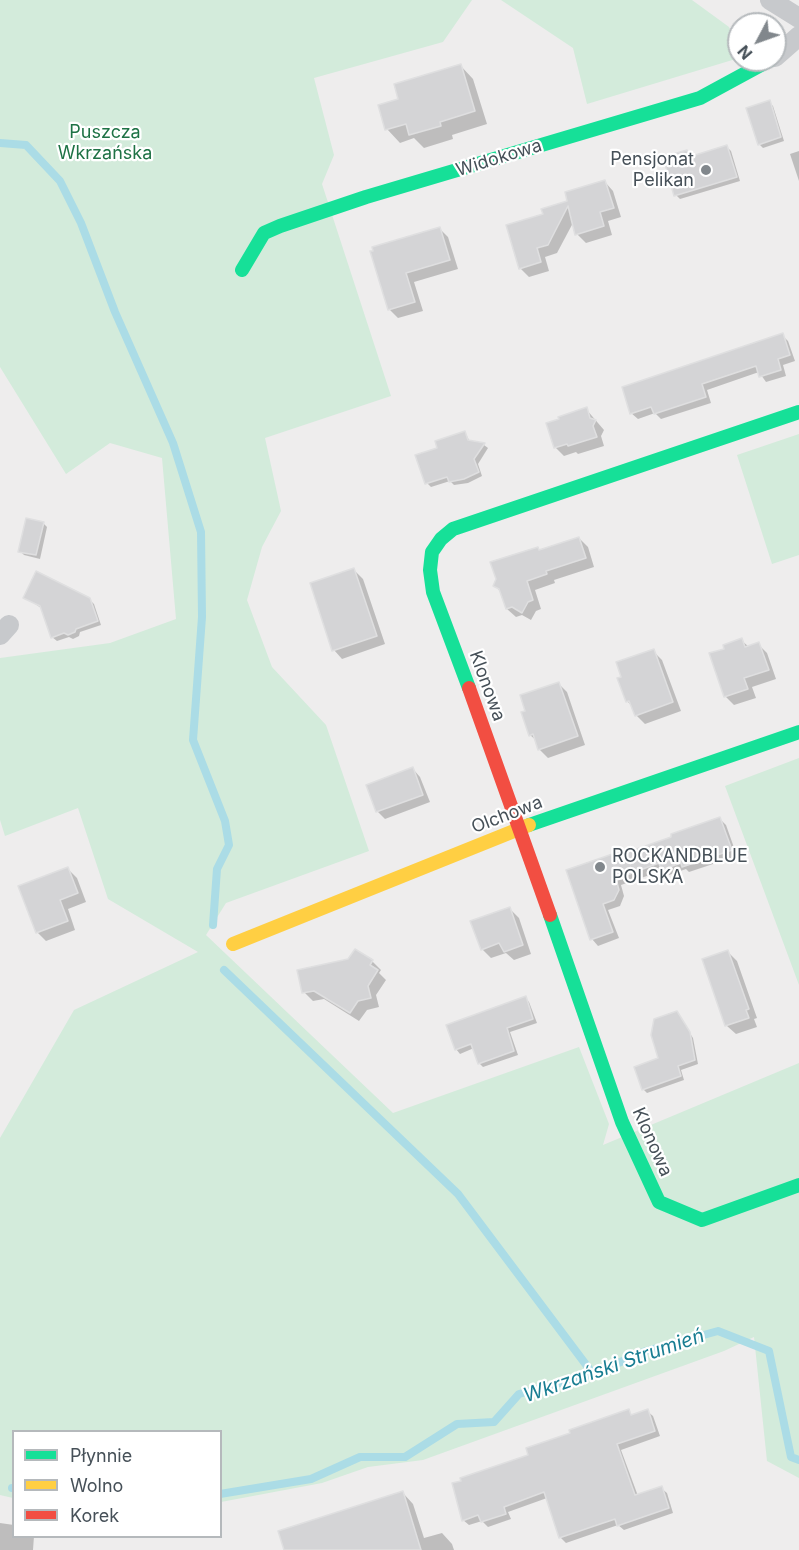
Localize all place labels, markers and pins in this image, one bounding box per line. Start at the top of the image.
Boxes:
place label: Pensjonat Pelikan [610,149,694,192]
marker: Pensjonat Pelikan [699,163,713,177]
place label: ROCKANDBLUE POLSKA [612,846,748,888]
marker: ROCKANDBLUE POLSKA [593,860,607,874]

